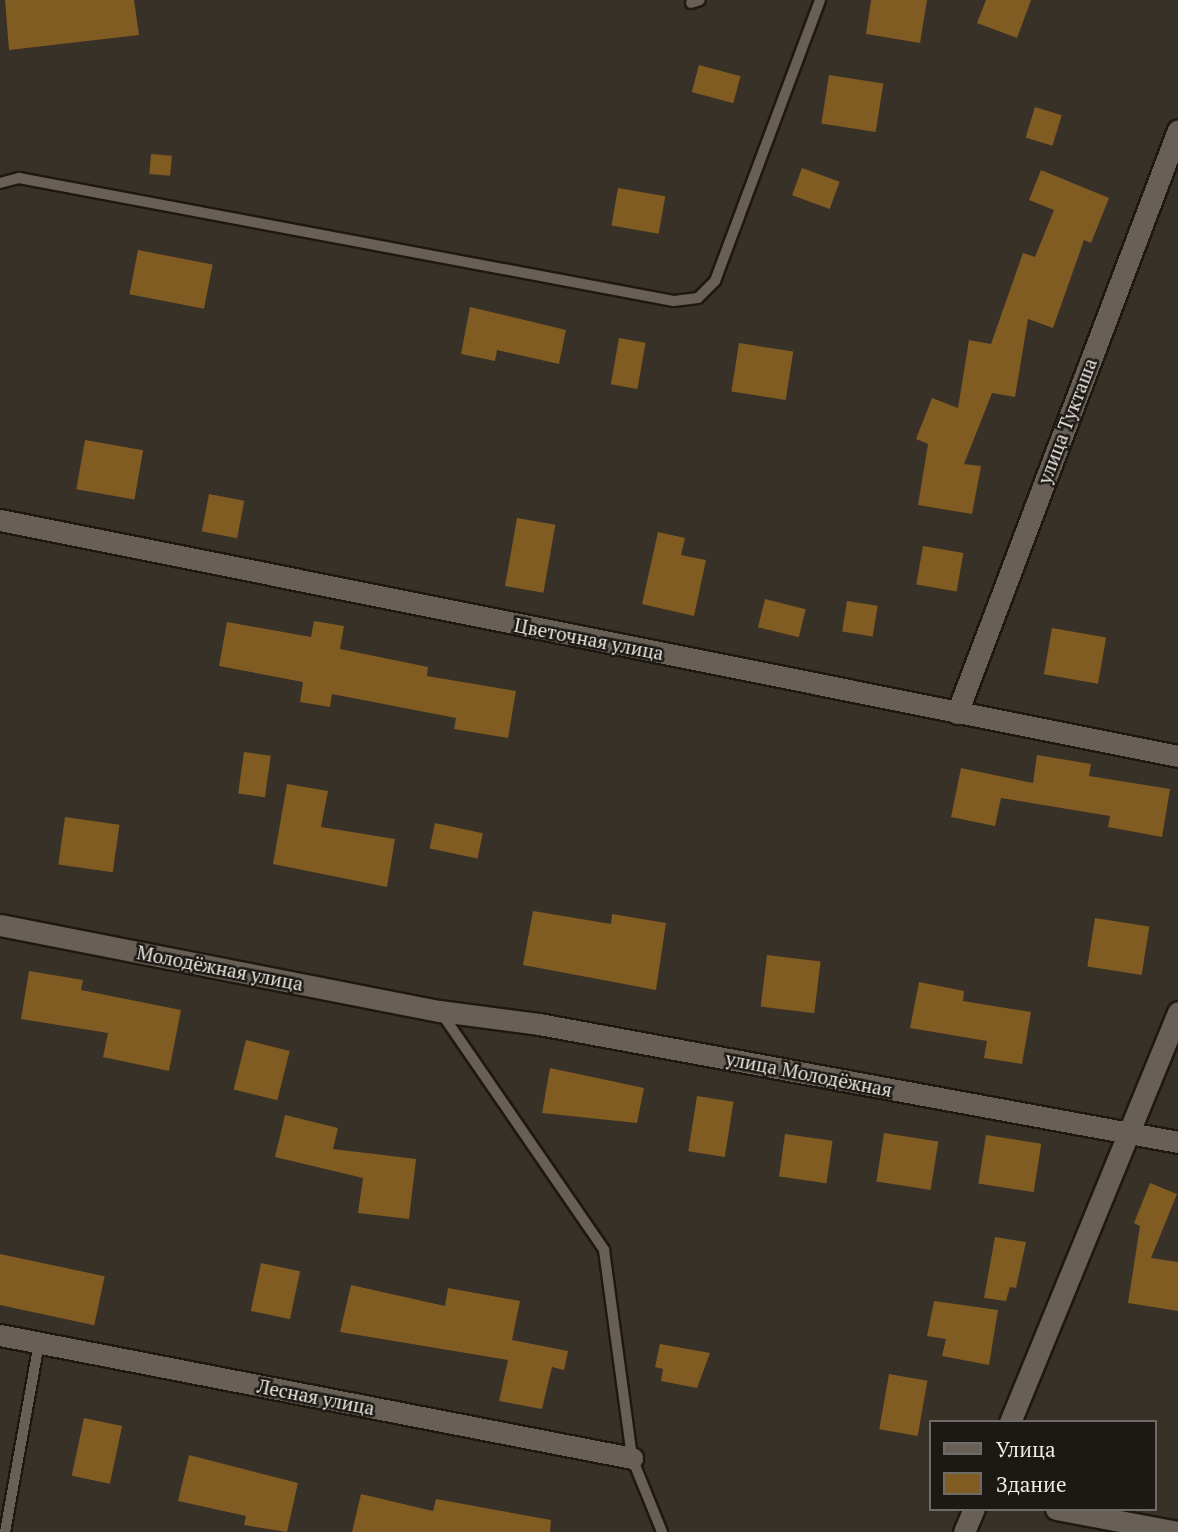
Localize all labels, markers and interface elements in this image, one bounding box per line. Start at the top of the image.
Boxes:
street label: улица Тукташа [1033,355,1101,487]
street label: Цветочная улица [512,613,666,665]
street label: Молодёжная улица [135,941,305,995]
street label: улица Молодёжная [724,1047,894,1101]
street label: Лесная улица [255,1374,377,1420]
legend [930,1420,1157,1511]
text: Улица [996,1435,1056,1463]
text: Здание [996,1470,1067,1498]

